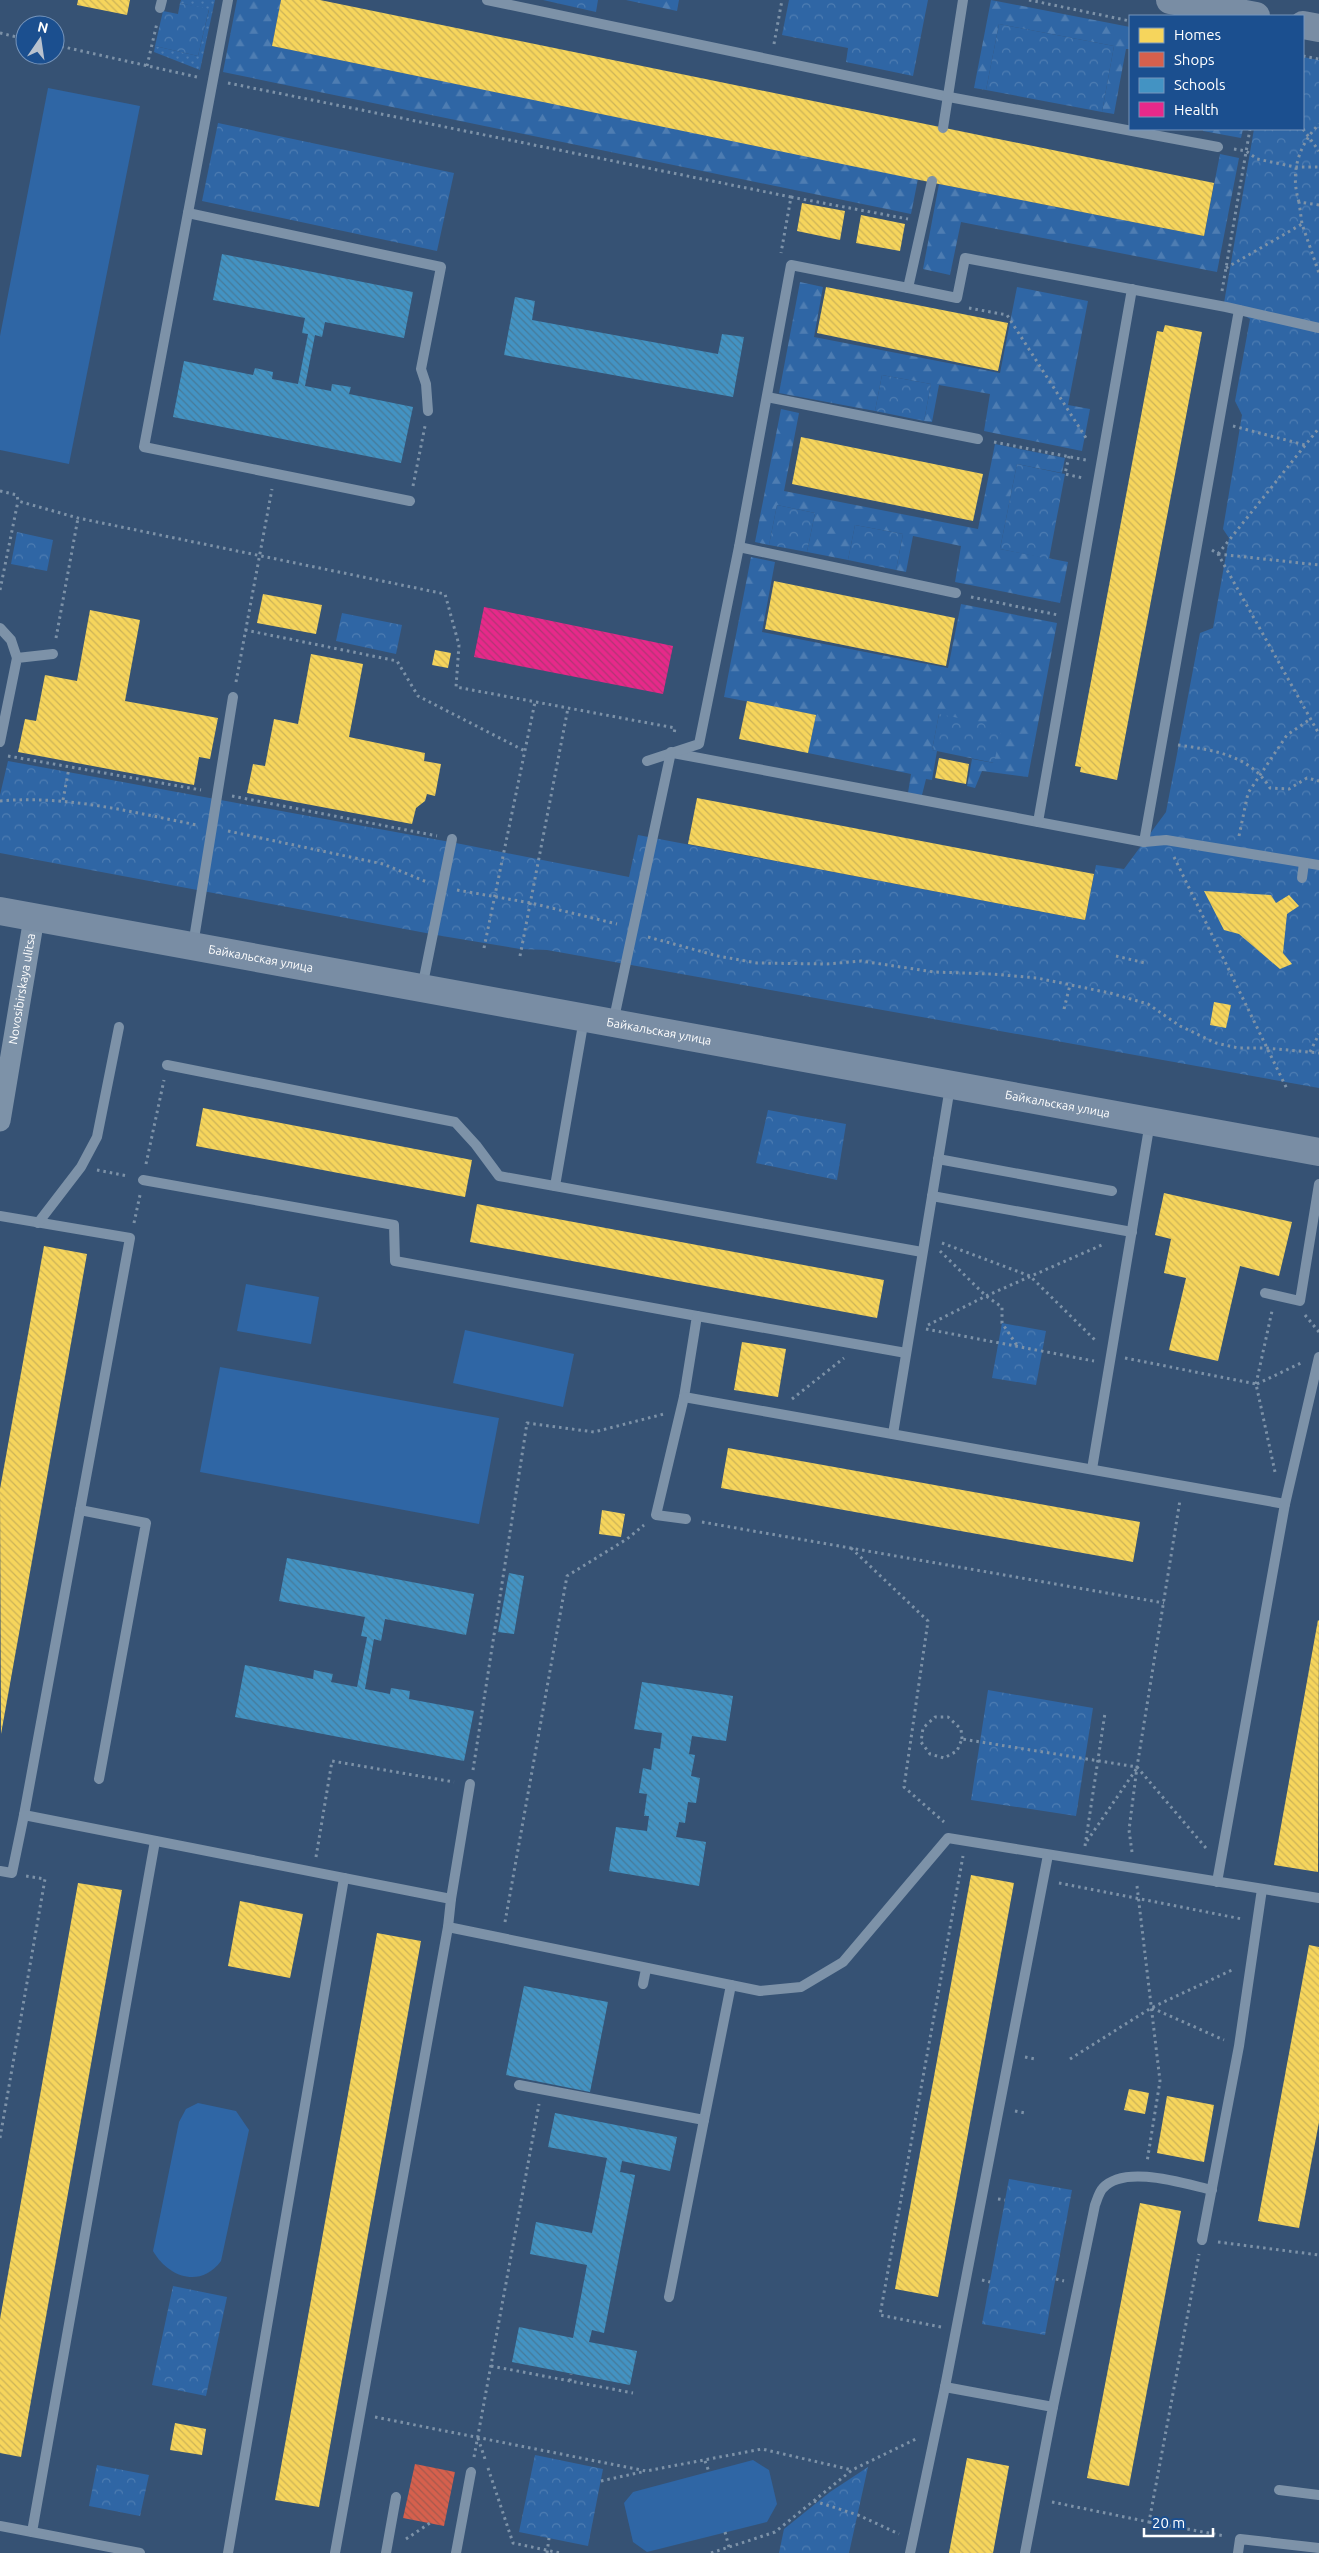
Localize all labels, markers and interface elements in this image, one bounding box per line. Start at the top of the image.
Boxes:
north arrow [15,15,65,65]
legend [1129,15,1304,130]
text: N [36,18,50,36]
text: Homes [1174,26,1221,43]
text: Shops [1174,51,1215,68]
text: Schools [1174,76,1225,93]
text: Health [1174,101,1219,118]
street label: Novosibirskaya ulitsa [6,932,37,1045]
street label: Байкальская улица [207,942,314,974]
street label: Байкальская улица [606,1015,713,1047]
street label: Байкальская улица [1004,1088,1111,1120]
scale bar [1144,2506,1213,2538]
text: 20 m [1152,2514,1185,2531]

